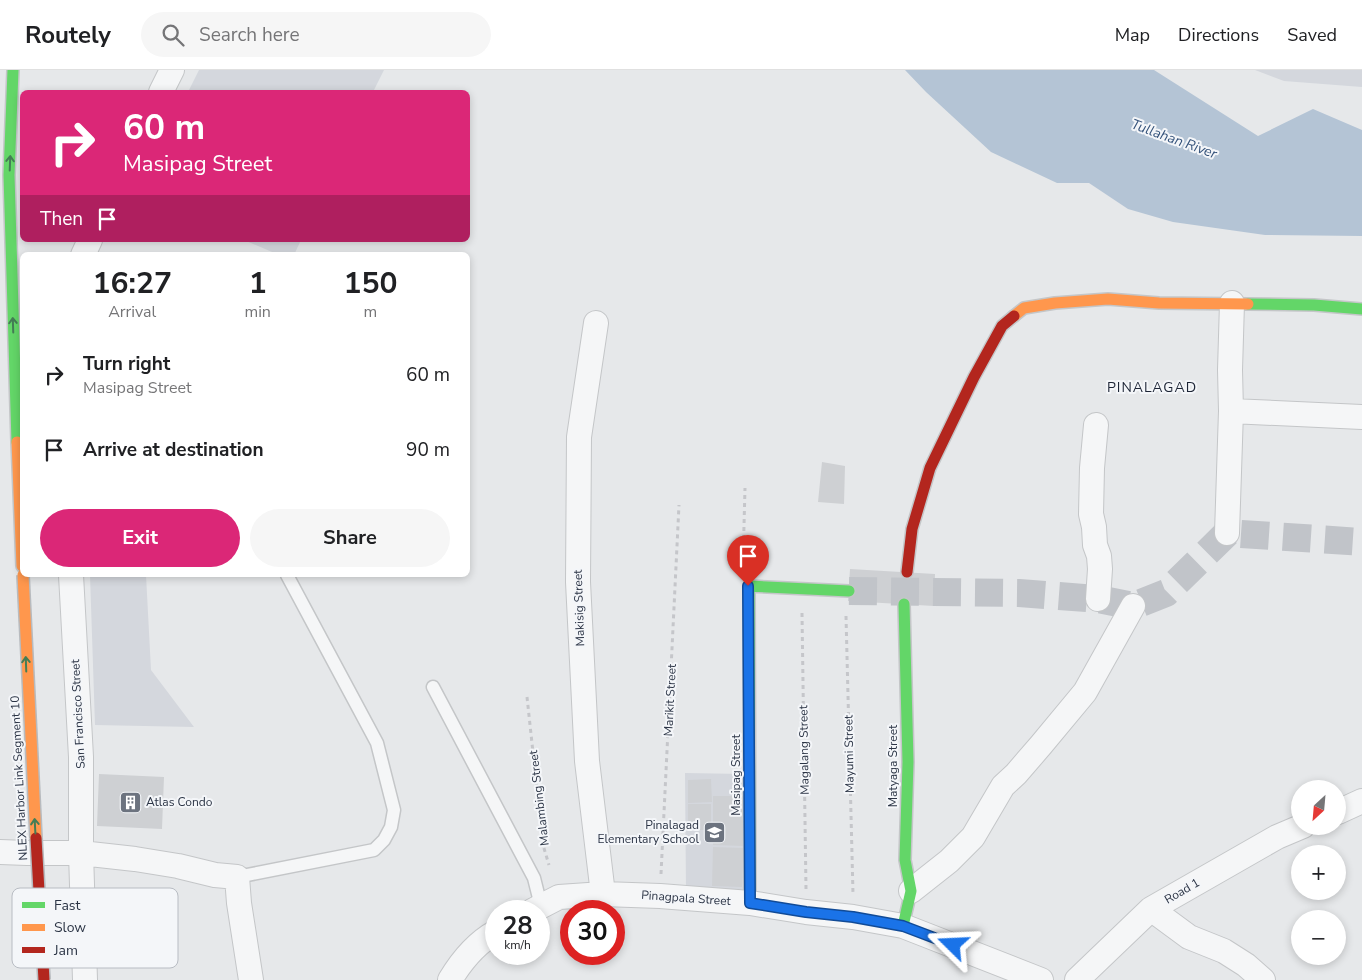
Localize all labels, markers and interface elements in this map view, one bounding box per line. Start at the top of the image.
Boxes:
search box [141,12,491,57]
text: Routely [25,19,111,51]
icon: search [159,21,187,49]
text: Search here [199,22,300,48]
text: Map [1115,23,1150,47]
text: Directions [1178,23,1259,47]
text: Saved [1287,23,1337,47]
text: 60 m [123,104,205,151]
icon: right [40,110,105,175]
water label: Tullahan River [1128,115,1220,164]
text: Masipag Street [123,149,272,179]
one-way arrow [5,155,14,171]
icon: arrive [93,205,121,233]
text: Then [40,206,83,232]
text: 16:27 [93,263,172,304]
text: 1 [249,263,267,304]
text: 150 [343,263,397,304]
text: Arrival [108,301,156,323]
text: min [244,301,271,323]
text: m [364,301,377,323]
one-way arrow [8,317,18,334]
text: Turn right [83,351,170,377]
icon: right [40,361,68,389]
text: 60 m [406,362,450,388]
text: Masipag Street [83,377,192,399]
district label: PINALAGAD [1107,378,1197,397]
icon: arrive [40,436,68,464]
text: Arrive at destination [83,437,264,463]
text: 90 m [406,437,450,463]
button: Exit [40,509,240,567]
button: Share [250,509,450,567]
pin [727,535,769,586]
icon: arrive [734,542,762,570]
street label: Makisig Street [570,569,588,647]
one-way arrow [22,656,31,672]
street label: San Francisco Street [67,658,89,769]
street label: Marikit Street [660,663,680,737]
street label: NLEX Harbor Link Segment 10 [7,695,31,861]
street label: Magalang Street [795,704,813,795]
street label: Mayumi Street [840,714,858,793]
street label: Matyaga Street [885,724,901,807]
street label: Masipag Street [728,734,744,816]
street label: Malambing Street [525,748,553,847]
north arrow [1291,780,1346,835]
map controls [1291,780,1346,965]
building icon: Atlas Condo [118,790,142,814]
place label: Atlas Condo [146,794,213,810]
place label: Pinalagad Elementary School [598,817,699,847]
one-way arrow [31,819,40,835]
school or university icon: Pinalagad Elementary School [703,820,727,844]
button: + [1291,845,1346,900]
street label: Road 1 [1161,875,1203,907]
street label: Pinagpala Street [641,887,732,909]
legend [12,888,178,968]
text: Fast [54,896,80,915]
speed limit sign: 30 [560,900,625,965]
text: 28 [502,909,533,943]
button: − [1291,910,1346,965]
text: Slow [54,918,86,937]
position arrow [926,918,978,970]
text: km/h [504,937,531,953]
text: Jam [53,941,78,960]

